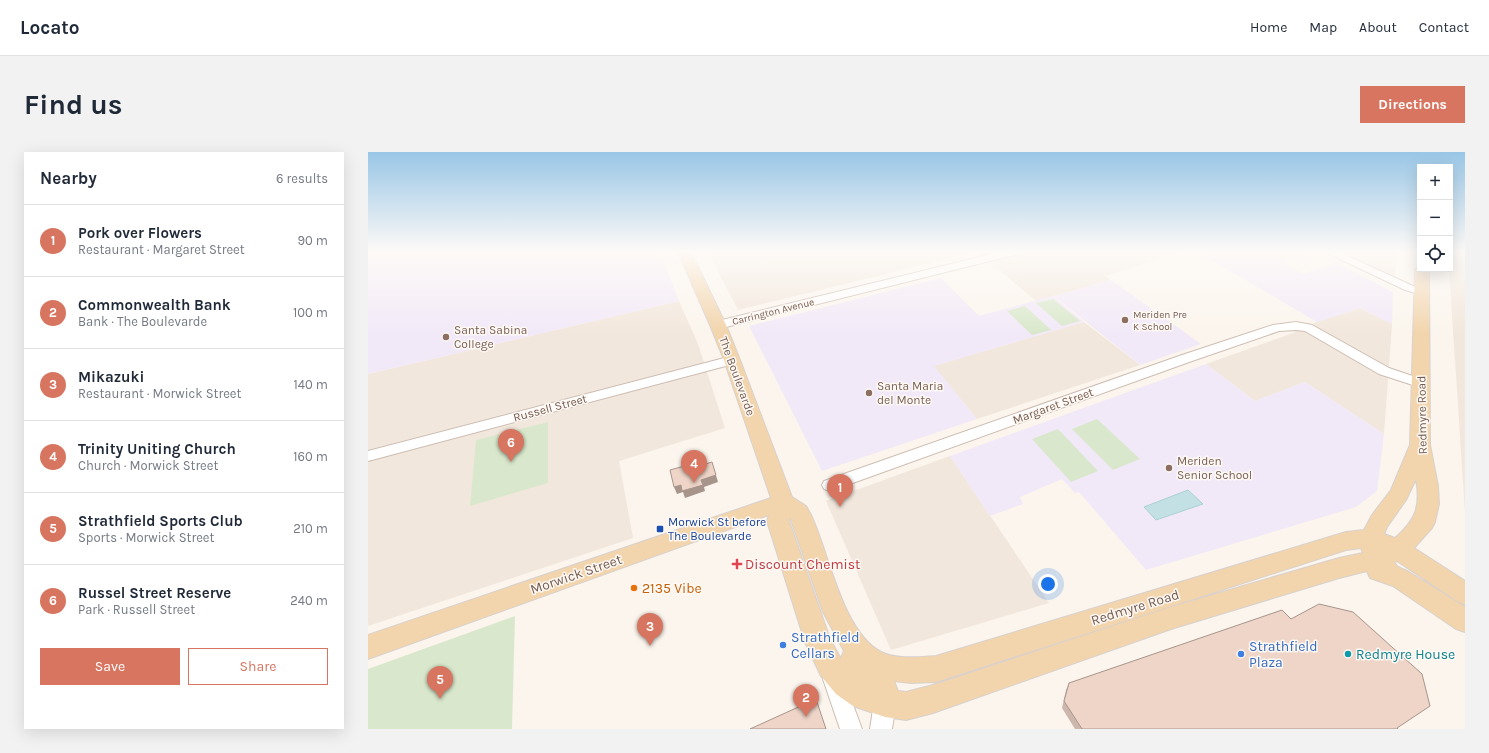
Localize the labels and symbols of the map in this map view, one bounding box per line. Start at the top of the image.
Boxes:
street label: Carrington Avenue [731,296,815,328]
place label: Meriden Pre K School [1133,309,1187,333]
marker: Meriden Pre K School [1120,315,1130,325]
place label: Santa Sabina College [454,323,527,351]
marker: Santa Sabina College [441,332,451,342]
street label: The Boulevarde [716,334,758,418]
street label: Redmyre Road [1414,376,1430,454]
place label: Santa Maria del Monte [877,379,943,407]
street label: Margaret Street [1011,385,1096,427]
marker: Santa Maria del Monte [864,388,874,398]
street label: Russell Street [512,391,589,425]
pin: 6 [498,429,524,462]
pin: 4 [681,450,707,483]
place label: Meriden Senior School [1177,454,1252,482]
marker: Meriden Senior School [1164,463,1174,473]
pin: 1 [827,474,853,507]
place label: Morwick St before The Boulevarde [668,515,766,543]
marker: Morwick St before The Boulevarde [655,524,665,534]
street label: Morwick Street [528,551,624,598]
place label: Discount Chemist [745,556,860,573]
marker: Discount Chemist [732,559,742,569]
your location [1038,574,1058,594]
place label: 2135 Vibe [642,580,702,597]
marker: 2135 Vibe [629,583,639,593]
street label: Redmyre Road [1089,586,1181,629]
pin: 3 [637,613,663,646]
place label: Strathfield Cellars [791,629,860,662]
place label: Strathfield Plaza [1249,638,1318,671]
marker: Strathfield Cellars [778,640,788,650]
place label: Redmyre House [1356,646,1455,663]
marker: Strathfield Plaza [1236,649,1246,659]
marker: Redmyre House [1343,649,1353,659]
pin: 5 [427,666,453,699]
pin: 2 [793,684,819,717]

